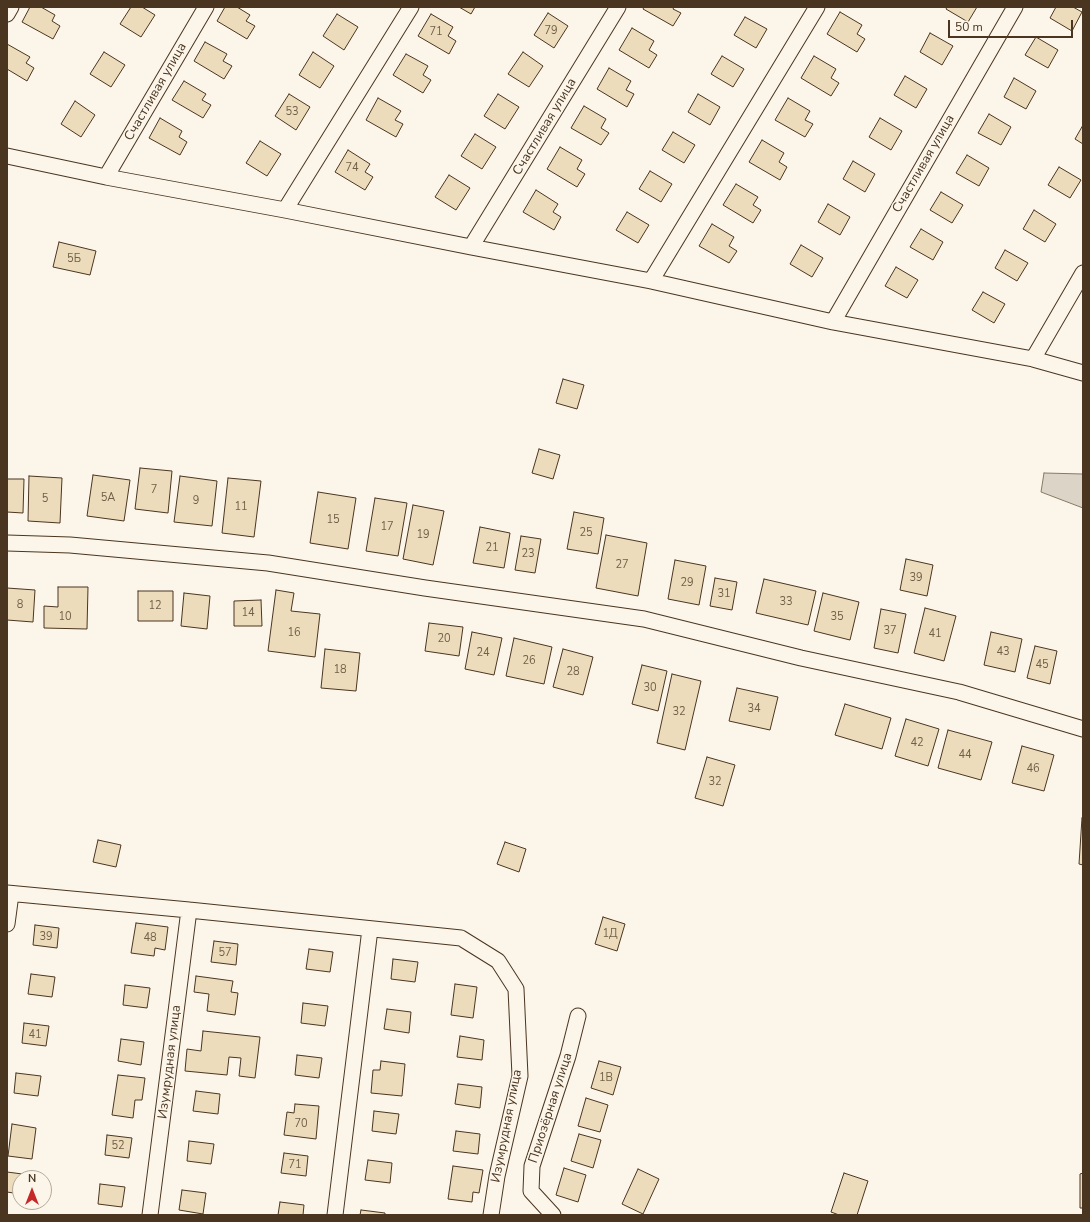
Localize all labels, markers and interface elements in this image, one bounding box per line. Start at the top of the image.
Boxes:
scale bar [950,12,1075,38]
text: 50 m [955,19,983,35]
house number: 79 [544,24,558,38]
house number: 71 [429,25,443,39]
street label: Счастливая улица [122,40,190,144]
street label: Счастливая улица [510,76,580,178]
house number: 53 [285,105,299,119]
street label: Счастливая улица [890,112,958,216]
house number: 74 [345,161,359,175]
house number: 5Б [67,252,81,266]
house number: 7 [151,483,157,497]
house number: 5А [101,491,115,505]
house number: 5 [42,492,48,506]
house number: 9 [193,494,199,508]
house number: 11 [234,500,248,514]
house number: 15 [326,513,340,527]
house number: 17 [380,520,394,534]
house number: 25 [579,526,593,540]
house number: 19 [416,528,430,542]
house number: 21 [485,541,499,555]
house number: 23 [521,547,535,561]
house number: 27 [615,558,629,572]
house number: 39 [909,571,923,585]
house number: 29 [680,576,694,590]
house number: 31 [717,587,731,601]
house number: 33 [779,595,793,609]
house number: 8 [17,598,23,612]
house number: 12 [148,599,162,613]
house number: 14 [241,606,255,620]
house number: 10 [58,610,72,624]
house number: 35 [830,610,844,624]
house number: 37 [883,624,897,638]
house number: 16 [287,626,301,640]
house number: 41 [928,627,942,641]
house number: 20 [437,632,451,646]
house number: 43 [996,645,1010,659]
house number: 24 [476,646,490,660]
house number: 26 [522,654,536,668]
house number: 45 [1035,658,1049,672]
house number: 18 [333,663,347,677]
house number: 28 [566,665,580,679]
house number: 30 [643,681,657,695]
house number: 34 [747,702,761,716]
house number: 32 [672,705,686,719]
house number: 42 [910,736,924,750]
house number: 44 [958,748,972,762]
house number: 46 [1026,762,1040,776]
house number: 32 [708,775,722,789]
house number: 1Д [602,927,618,941]
house number: 39 [39,930,53,944]
house number: 48 [143,931,157,945]
house number: 57 [218,946,232,960]
street label: Изумрудная улица [155,1004,185,1120]
house number: 41 [28,1028,42,1042]
street label: Приозёрная улица [526,1051,576,1165]
street label: Изумрудная улица [488,1068,526,1184]
house number: 1В [599,1071,613,1085]
house number: 70 [294,1117,308,1131]
house number: 52 [111,1139,125,1153]
house number: 71 [288,1158,302,1172]
north arrow [12,1170,52,1210]
text: N [28,1171,36,1186]

